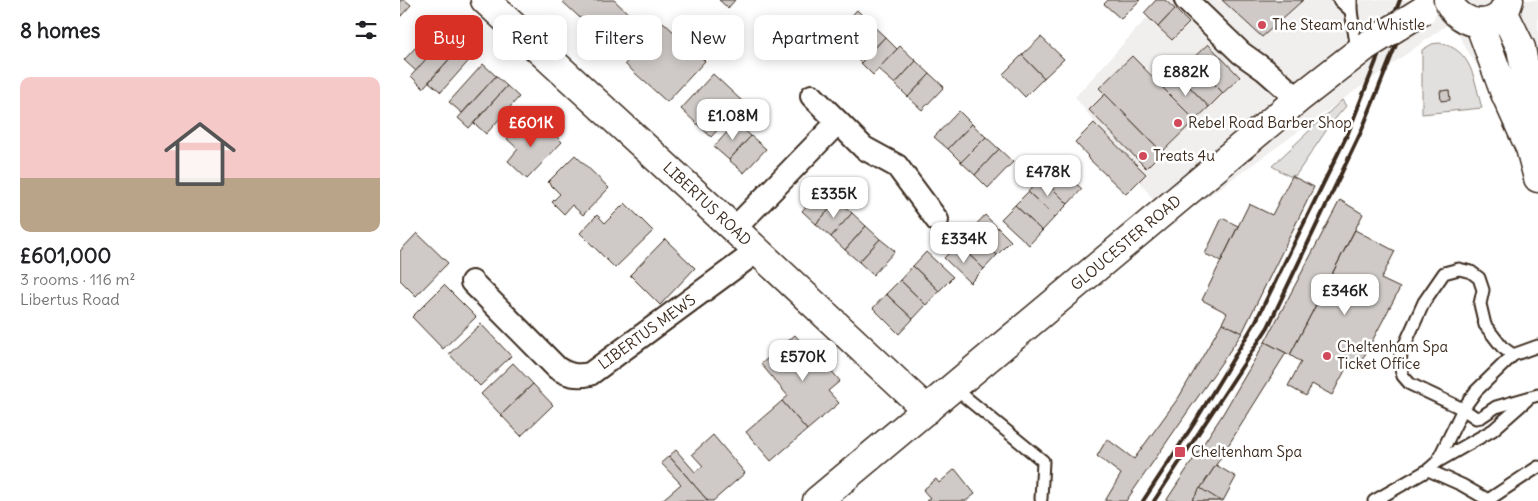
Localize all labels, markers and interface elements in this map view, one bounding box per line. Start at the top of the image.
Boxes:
chip: Buy [415,15,483,60]
chip: Rent [493,15,567,60]
chip: Filters [577,15,662,60]
chip: New [672,15,744,60]
chip: Apartment [754,15,877,60]
place label: The Steam and Whistle [1272,15,1425,34]
icon: filters [352,16,380,44]
text: 8 homes [20,17,100,44]
marker: The Steam and Whistle [1256,19,1268,31]
pin: £882K [1151,54,1221,97]
text: £882K [1163,61,1209,81]
pin: £1.08M [692,98,774,141]
text: £1.08M [708,105,758,125]
pin: £601K [496,106,566,148]
icon: home [155,109,245,199]
text: £601K [509,112,553,132]
place label: Rebel Road Barber Shop [1188,113,1352,132]
marker: Rebel Road Barber Shop [1172,117,1184,129]
place label: Treats 4u [1153,146,1215,165]
marker: Treats 4u [1137,150,1149,162]
pin: £478K [1013,154,1083,197]
street label: LIBERTUS ROAD [659,158,755,249]
text: £478K [1026,161,1070,181]
pin: £335K [799,176,869,219]
text: £335K [811,183,857,203]
street label: GLOUCESTER ROAD [1067,191,1185,294]
pin: £334K [929,222,999,264]
text: £334K [941,228,987,248]
text: £601,000 [20,242,111,269]
text: 3 rooms · 116 m² [20,269,136,289]
pin: £346K [1310,274,1380,316]
text: £346K [1322,280,1368,300]
text: Libertus Road [20,289,120,309]
street label: LIBERTUS MEWS [594,290,699,373]
place label: Cheltenham Spa Ticket Office [1337,337,1448,373]
pin: £570K [768,340,838,382]
text: £570K [780,346,826,366]
marker: Cheltenham Spa Ticket Office [1321,350,1333,362]
place label: Cheltenham Spa [1191,442,1302,461]
marker: Cheltenham Spa [1173,445,1187,459]

